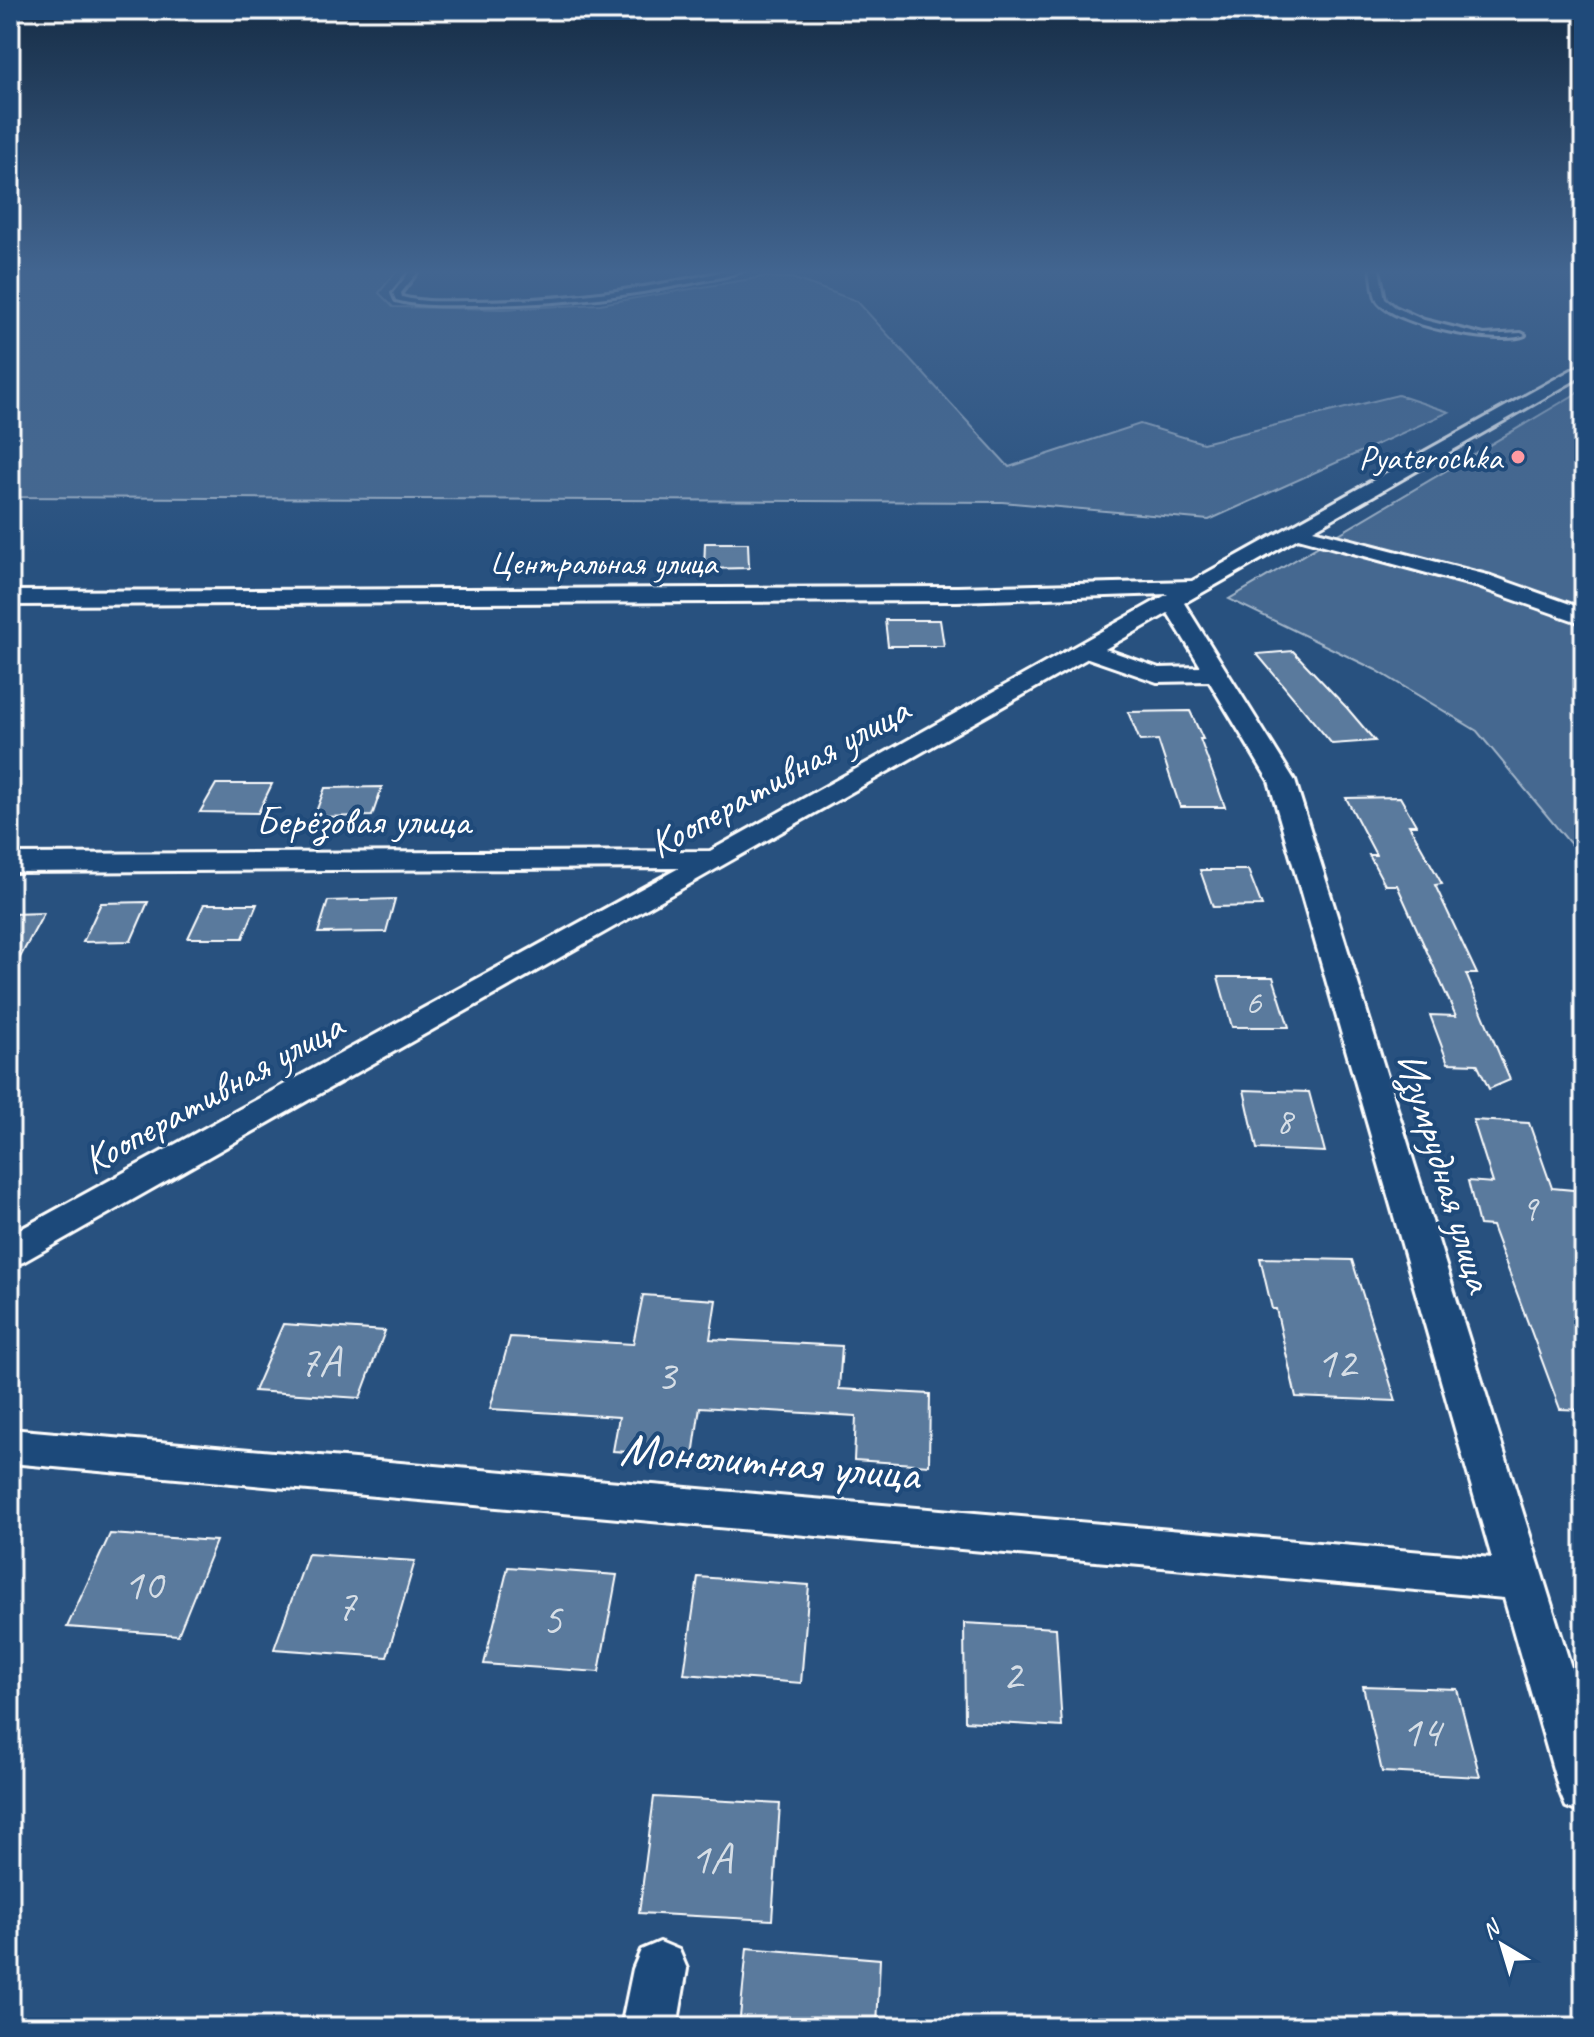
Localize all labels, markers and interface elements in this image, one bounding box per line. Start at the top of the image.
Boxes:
place label: Pyaterochka [1359,436,1504,479]
marker: Pyaterochka [1509,448,1527,466]
street label: Центральная улица [489,541,719,584]
street label: Кооперативная улица [640,684,920,869]
street label: Берёзовая улица [256,796,474,846]
house number: 6 [1245,979,1263,1025]
street label: Кооперативная улица [74,1000,354,1185]
street label: Изумрудная улица [1385,1046,1506,1300]
house number: 8 [1276,1098,1296,1144]
house number: 9 [1521,1185,1540,1231]
house number: 7А [299,1334,343,1389]
house number: 12 [1316,1335,1359,1390]
house number: 3 [656,1348,679,1403]
street label: Монолитная улица [618,1418,925,1504]
house number: 10 [123,1557,166,1612]
house number: 7 [336,1578,358,1633]
house number: 5 [542,1592,564,1647]
house number: 2 [1002,1647,1025,1702]
house number: 14 [1401,1704,1445,1759]
house number: 1А [690,1831,734,1886]
north arrow [1462,1905,1542,1985]
text: N [1476,1913,1507,1945]

